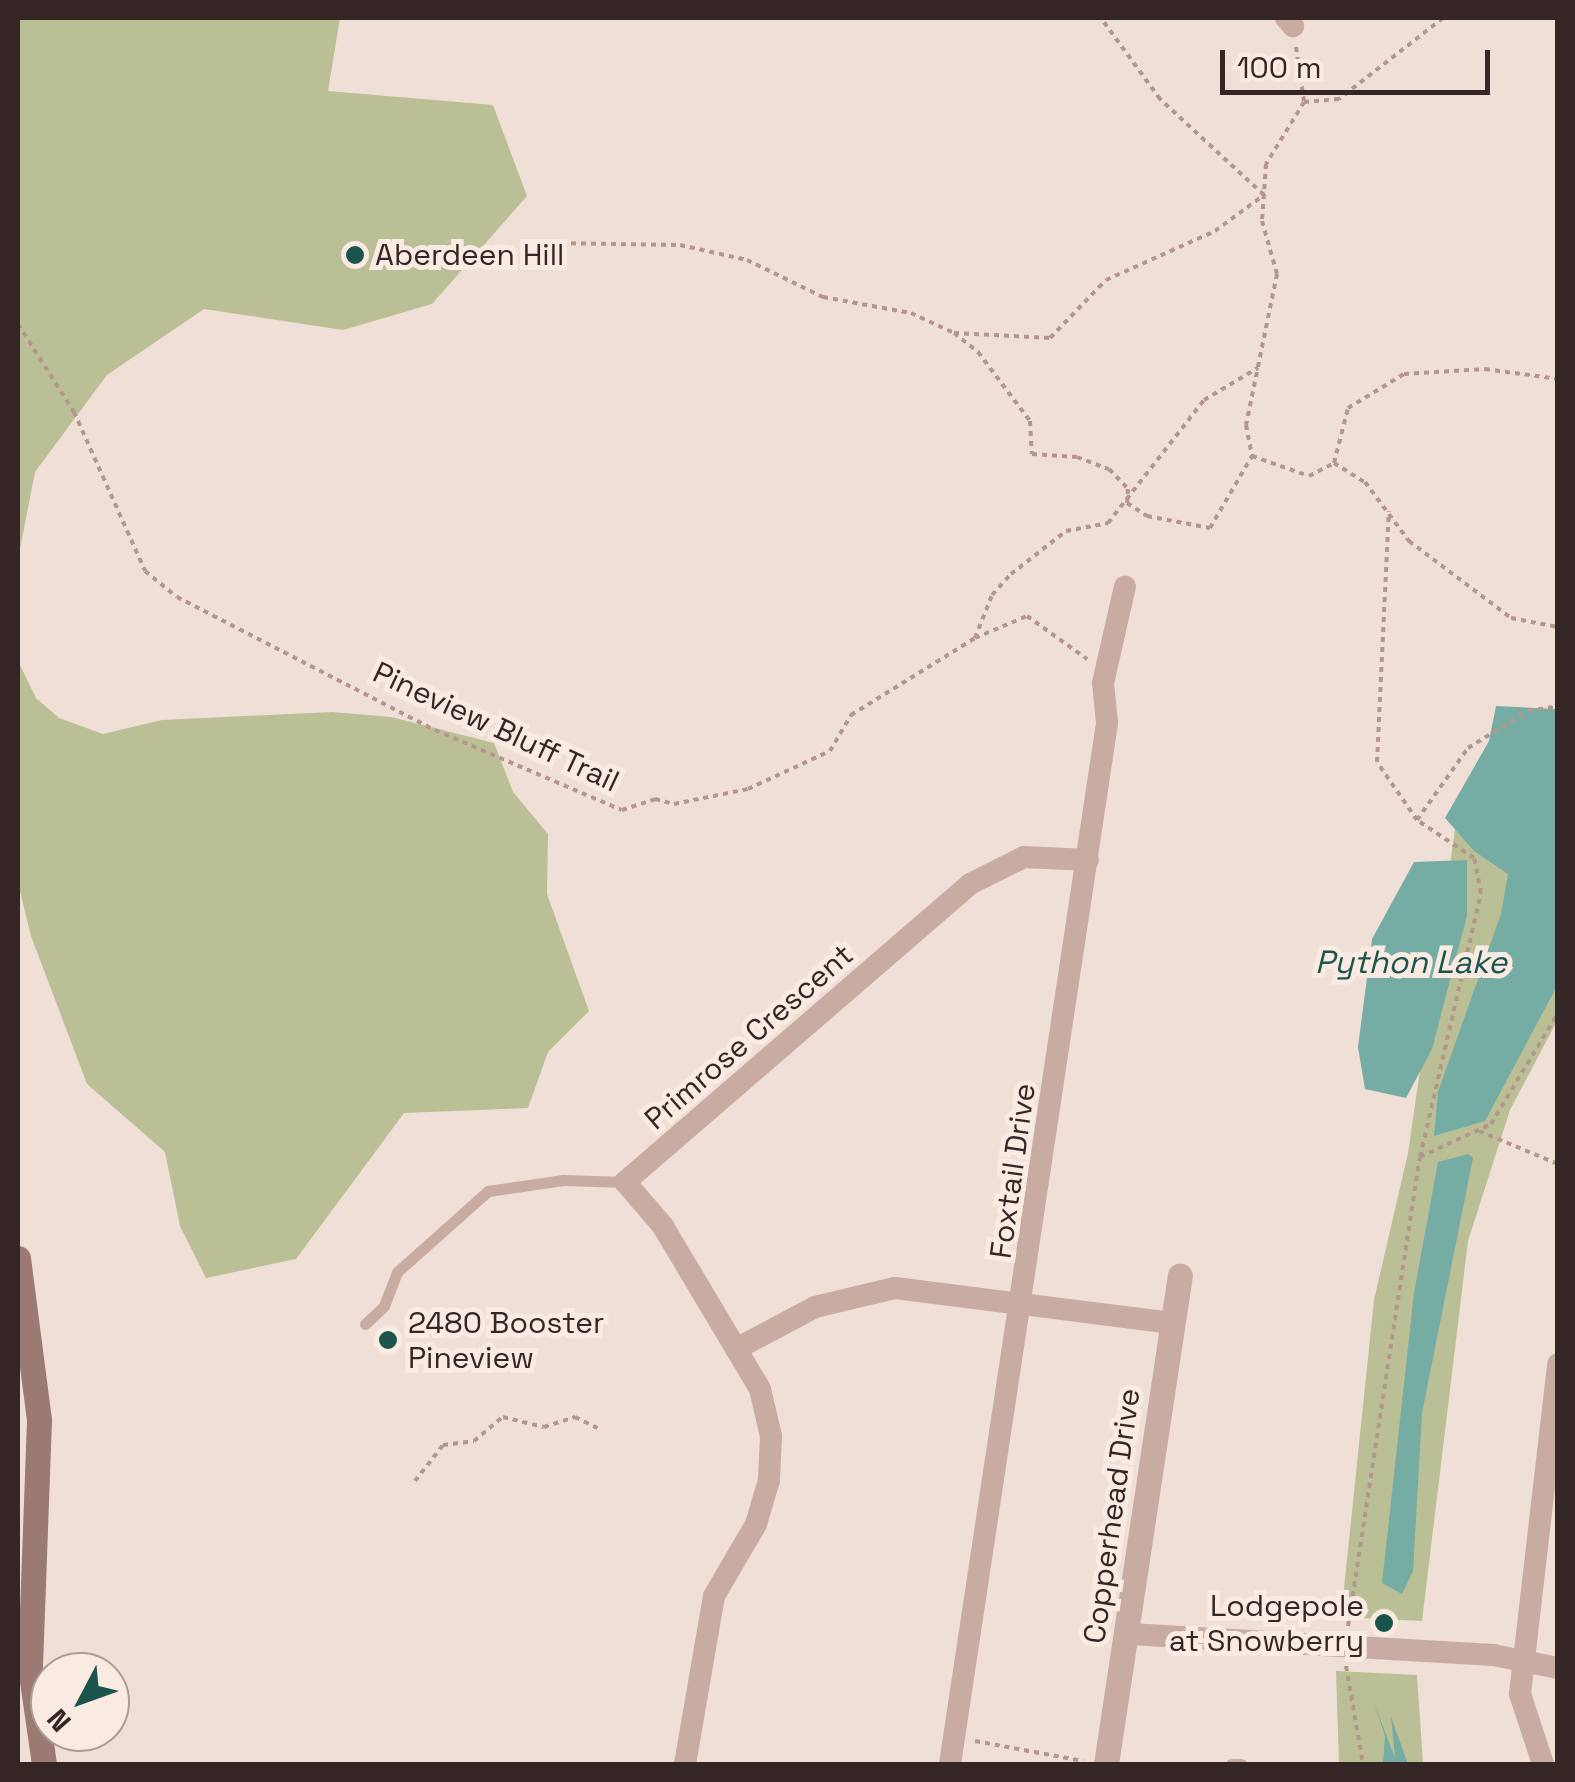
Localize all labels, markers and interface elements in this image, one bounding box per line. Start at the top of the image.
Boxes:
scale bar [1225,30,1495,92]
text: 100 m [1237,48,1322,87]
place label: Aberdeen Hill [375,237,564,273]
marker: Aberdeen Hill [344,244,366,266]
street label: Pineview Bluff Trail [367,654,625,800]
street label: Primrose Crescent [638,937,860,1137]
water label: Python Lake [1315,943,1507,981]
street label: Foxtail Drive [983,1081,1043,1261]
place label: 2480 Booster Pineview [408,1305,604,1376]
marker: 2480 Booster Pineview [377,1329,399,1351]
street label: Copperhead Drive [1076,1386,1148,1646]
place label: Lodgepole at Snowberry [1169,1588,1364,1658]
marker: Lodgepole at Snowberry [1373,1612,1395,1634]
north arrow [30,1652,130,1752]
text: N [39,1701,79,1739]

